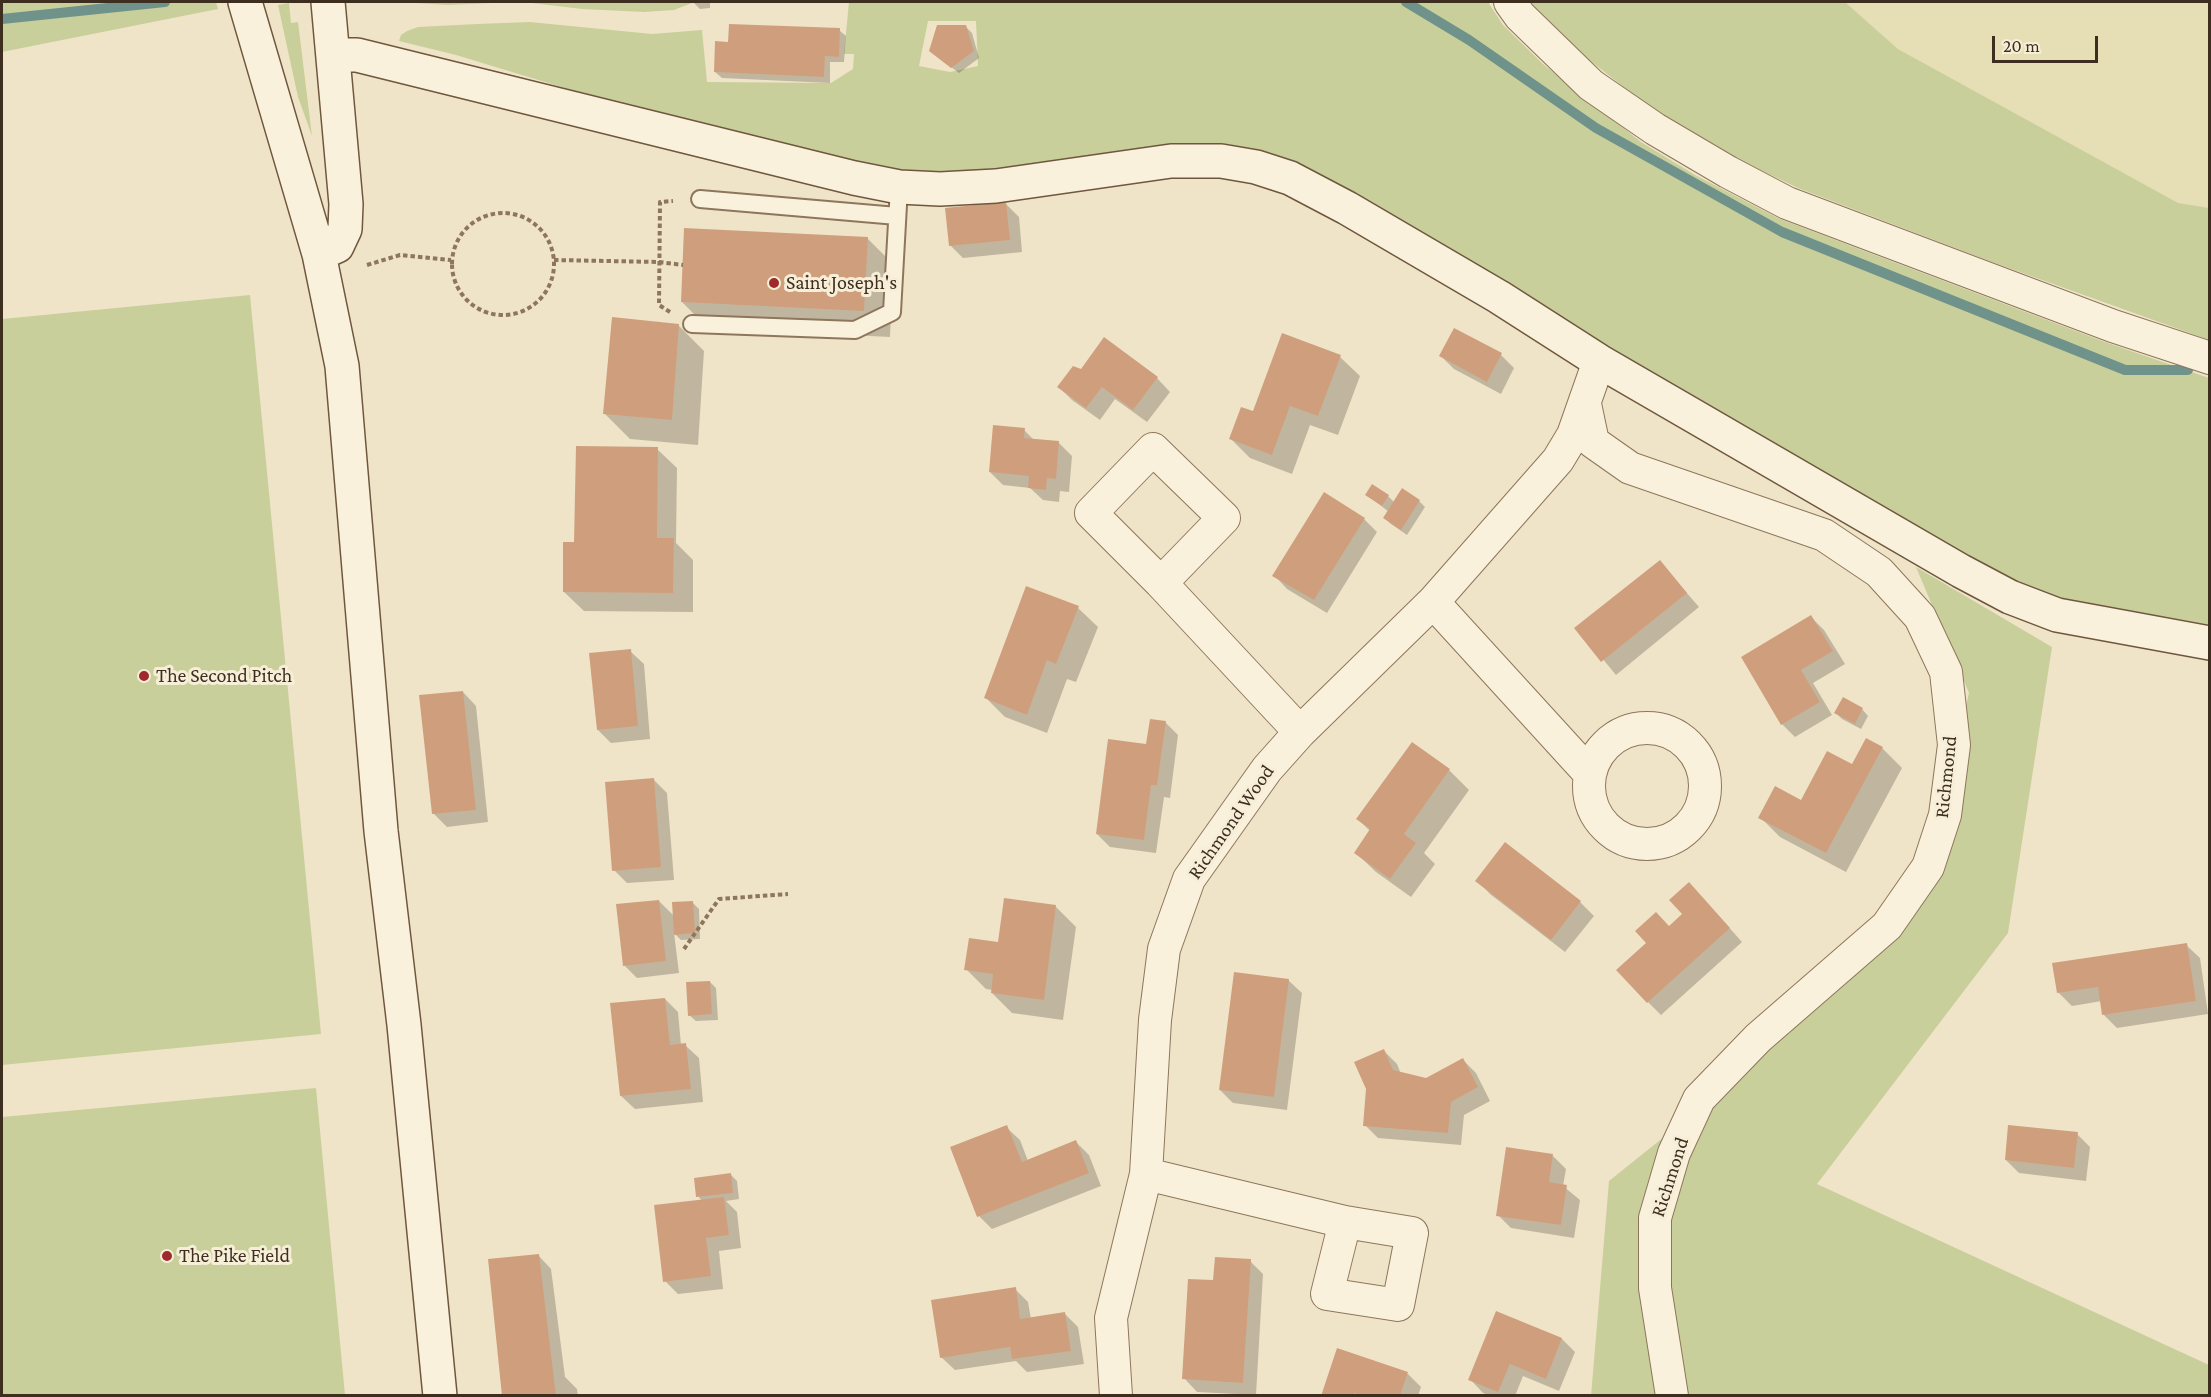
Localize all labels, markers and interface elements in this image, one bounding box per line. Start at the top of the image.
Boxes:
scale bar [1995,24,2102,62]
text: 20 m [2003,36,2040,56]
place label: Saint Joseph's [786,271,897,295]
marker: Saint Joseph's [767,276,781,290]
place label: The Second Pitch [156,664,292,688]
marker: The Second Pitch [137,669,151,683]
street label: Richmond [1930,735,1962,819]
street label: Richmond Wood [1183,760,1279,884]
street label: Richmond [1646,1134,1694,1220]
place label: The Pike Field [179,1244,290,1268]
marker: The Pike Field [160,1249,174,1263]

